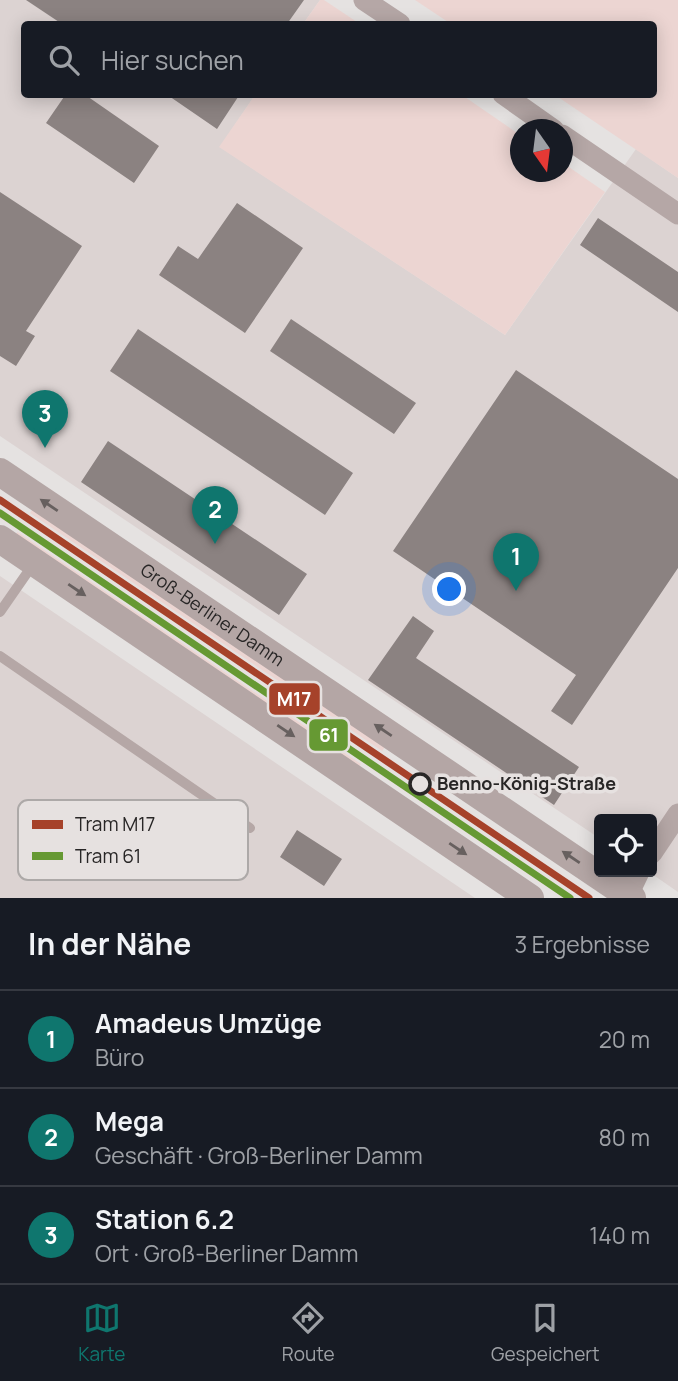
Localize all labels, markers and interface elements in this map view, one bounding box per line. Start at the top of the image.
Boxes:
search box [21,21,657,98]
icon: search [45,41,83,79]
text: Hier suchen [101,42,244,78]
north arrow [510,119,573,182]
pin: 3 [22,390,68,448]
pin: 2 [192,486,238,544]
one-way arrow [39,498,59,511]
pin: 1 [493,533,539,591]
street label: Groß-Berliner Damm [136,557,289,671]
your location [432,572,466,606]
one-way arrow [68,583,86,597]
line badge: M17 [268,682,321,716]
text: M17 [277,686,311,712]
line badge: 61 [308,718,349,752]
text: 61 [319,722,339,748]
one-way arrow [374,723,392,737]
one-way arrow [276,725,296,738]
place label: Benno-König-Straße [437,771,616,795]
marker: Benno-König-Straße [409,773,431,795]
legend [18,800,248,880]
text: Tram M17 [75,811,155,837]
map controls [594,814,657,877]
button: locate [594,814,657,877]
one-way arrow [449,842,467,856]
text: Tram 61 [75,843,141,869]
one-way arrow [561,851,581,864]
text: In der Nähe [28,923,191,964]
text: 3 Ergebnisse [514,928,650,960]
text: Amadeus Umzüge [95,1005,322,1041]
text: 1 [46,1023,56,1055]
text: 20 m [599,1023,650,1055]
text: Büro [95,1041,144,1073]
text: Mega [95,1103,164,1139]
text: 2 [44,1121,58,1153]
text: 80 m [599,1121,650,1153]
text: Geschäft · Groß-Berliner Damm [95,1139,423,1171]
text: Station 6.2 [95,1201,234,1237]
text: 3 [44,1219,58,1251]
text: 140 m [589,1219,650,1251]
text: Ort · Groß-Berliner Damm [95,1237,359,1269]
tab: Karte [78,1299,125,1367]
tab: Route [282,1299,335,1367]
tab: Gespeichert [491,1299,600,1367]

